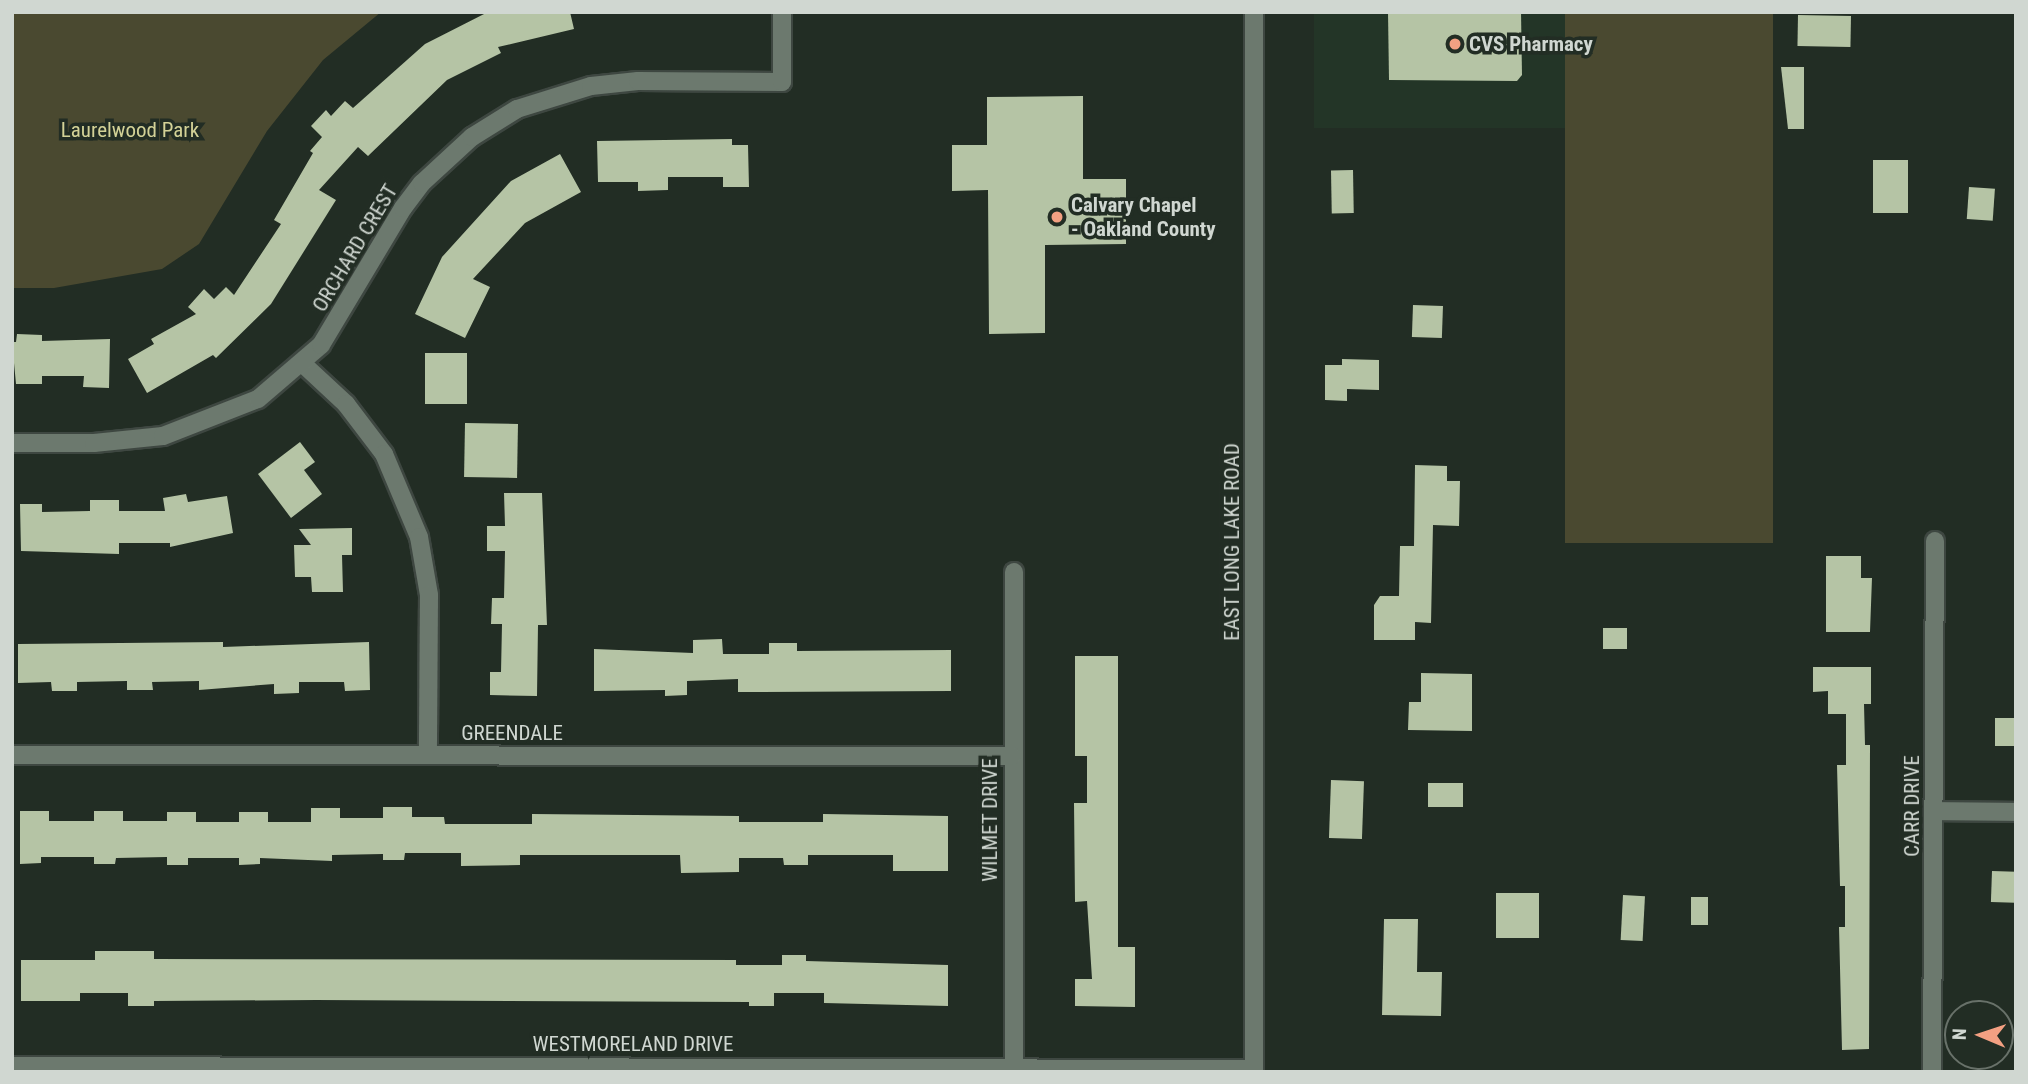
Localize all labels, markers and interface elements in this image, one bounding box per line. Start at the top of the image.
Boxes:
place label: CVS Pharmacy [1469,31,1593,57]
marker: CVS Pharmacy [1447,36,1463,52]
park label: Laurelwood Park [61,117,199,143]
street label: ORCHARD CREST [307,180,403,316]
place label: Calvary Chapel - Oakland County [1071,192,1216,242]
marker: Calvary Chapel - Oakland County [1049,209,1065,225]
street label: EAST LONG LAKE ROAD [1219,443,1245,641]
street label: GREENDALE [461,720,563,746]
street label: CARR DRIVE [1899,755,1925,857]
street label: WILMET DRIVE [977,758,1003,882]
north arrow [1944,1000,2014,1070]
text: N [1948,1028,1971,1041]
street label: WESTMORELAND DRIVE [532,1031,734,1057]

